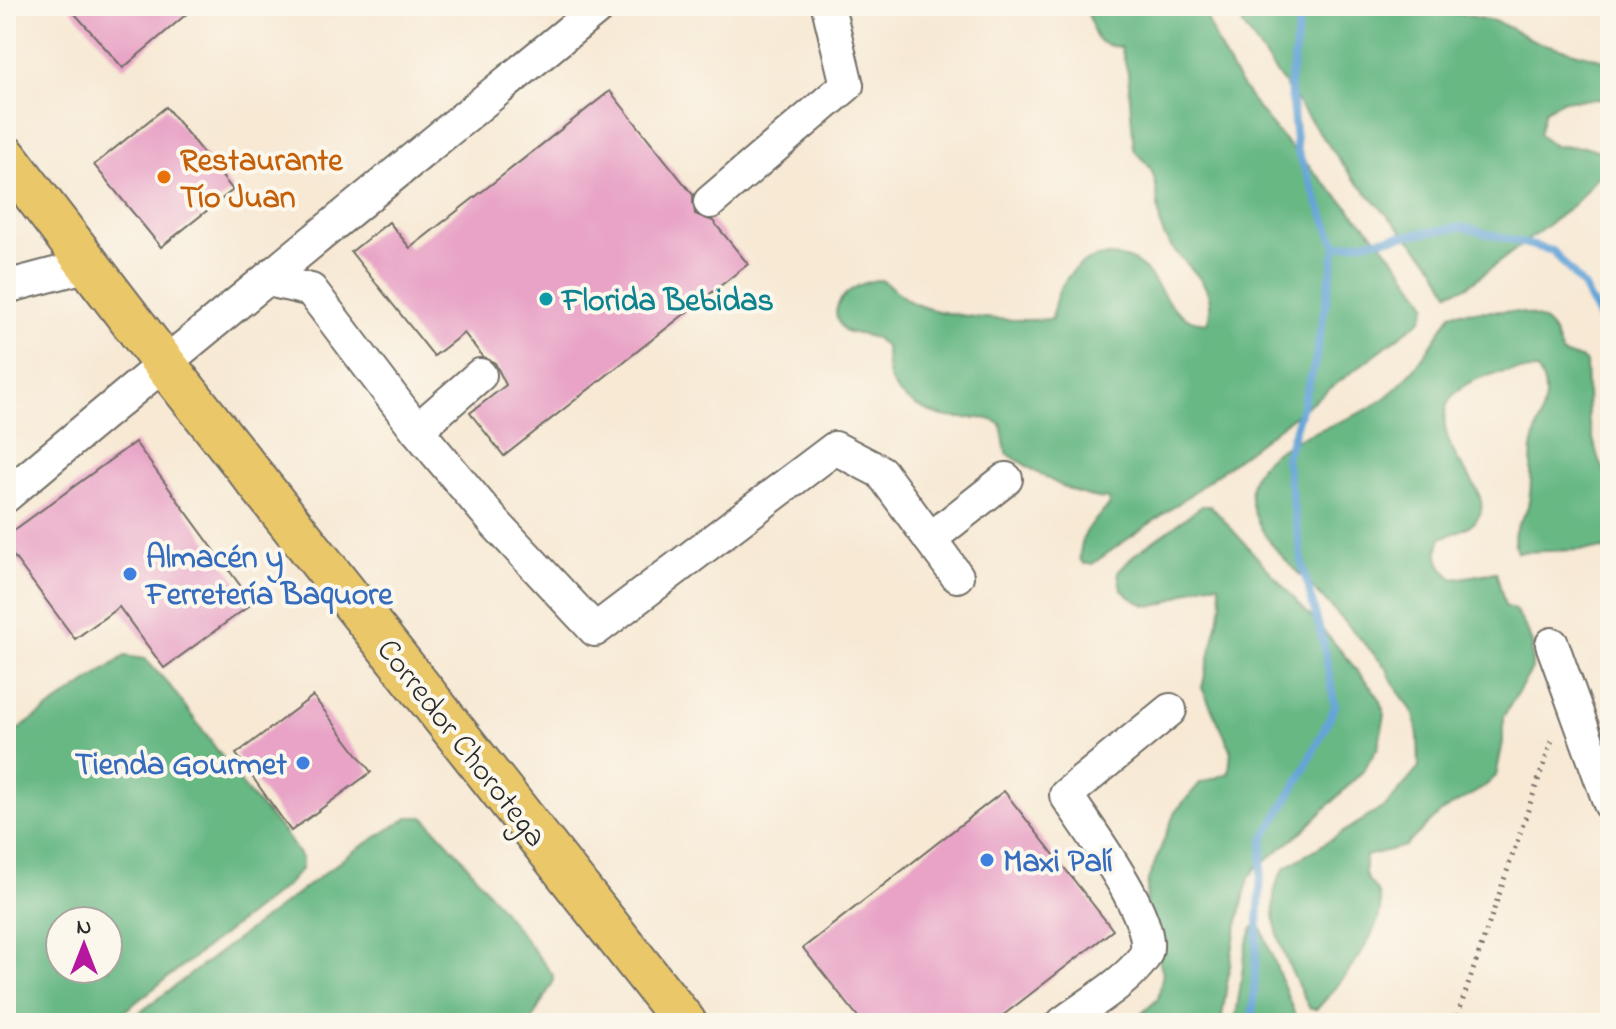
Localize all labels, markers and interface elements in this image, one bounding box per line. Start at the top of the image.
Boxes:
place label: Restaurante Tío Juan [180,139,344,223]
marker: Restaurante Tío Juan [155,168,173,186]
place label: Florida Bebidas [560,279,774,326]
marker: Florida Bebidas [537,290,555,308]
place label: Almacén y Ferretería Baquore [144,536,394,620]
marker: Almacén y Ferretería Baquore [121,565,139,583]
street label: Corredor Chorotega [364,630,557,859]
place label: Tienda Gourmet [75,743,287,790]
marker: Tienda Gourmet [294,754,312,772]
place label: Maxi Palí [1003,840,1113,887]
marker: Maxi Palí [978,851,996,869]
north arrow [44,905,124,985]
text: N [77,912,91,944]

